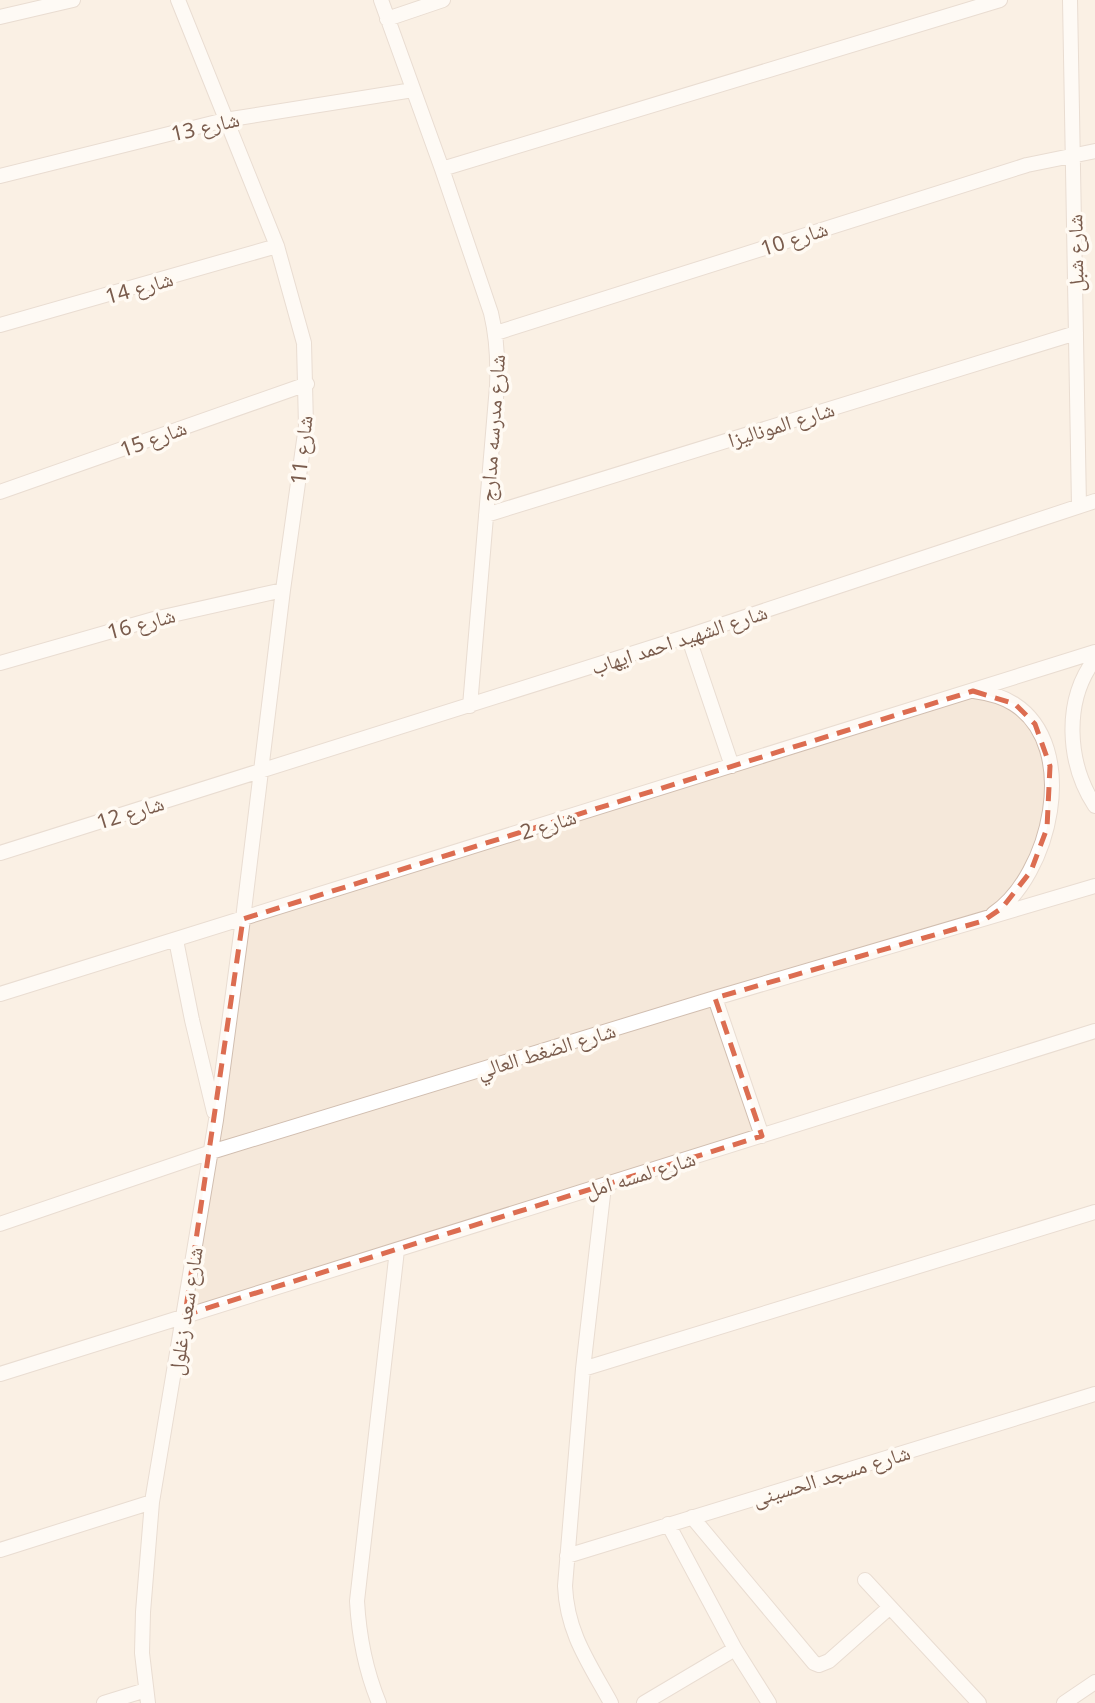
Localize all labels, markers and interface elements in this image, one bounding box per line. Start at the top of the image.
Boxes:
street label: شارع 13 [168,105,242,147]
street label: شارع 10 [757,214,831,262]
street label: شارع شبل [1060,214,1090,292]
street label: شارع 14 [102,264,176,310]
street label: شارع مدرسه مدارج [473,353,511,503]
street label: شارع الموناليزا [724,395,838,453]
street label: شارع 15 [116,413,190,463]
street label: شارع 11 [283,414,319,486]
street label: شارع الشهيد احمد ايهاب [587,597,771,681]
street label: شارع 16 [104,600,178,646]
street label: شارع 12 [93,788,167,836]
street label: شارع 2 [516,802,580,846]
street label: شارع الضغط العالي [473,1016,620,1088]
street label: شارع لمسه امل [581,1144,699,1204]
street label: شارع سعد زغلول [161,1245,209,1377]
street label: شارع مسجد الحسينى [749,1438,913,1512]

